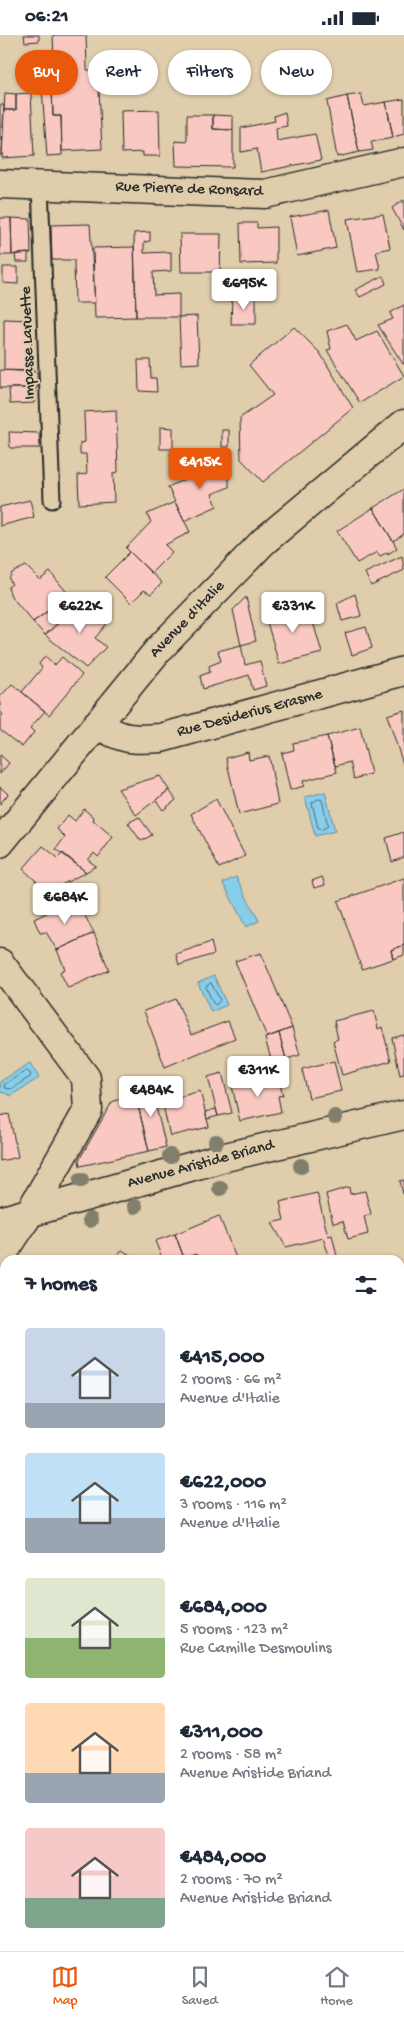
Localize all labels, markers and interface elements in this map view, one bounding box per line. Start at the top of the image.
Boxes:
text: 06:21 [25,6,68,29]
chip: Buy [15,50,78,95]
chip: Rent [88,50,158,95]
chip: Filters [168,50,251,95]
chip: New [261,50,332,95]
street label: Rue Pierre de Ronsard [115,178,265,202]
pin: €695K [209,269,279,311]
text: €695K [223,275,265,294]
street label: Impasse Laruette [18,285,40,400]
pin: €415K [165,447,235,490]
text: €415K [180,454,220,473]
street label: Avenue d'Italie [146,577,230,663]
pin: €622K [45,591,115,634]
pin: €331K [258,591,328,634]
text: €622K [59,598,101,617]
text: €331K [272,598,314,617]
street label: Rue Desiderius Erasme [175,685,326,743]
pin: €684K [30,883,100,925]
text: €684K [44,889,86,908]
pin: €311K [223,1055,293,1098]
text: €311K [238,1062,278,1081]
pin: €484K [116,1075,186,1118]
text: €484K [130,1082,172,1101]
street label: Avenue Aristide Briand [126,1136,278,1194]
icon: filters [352,1271,380,1299]
text: 7 homes [25,1273,97,1298]
text: €415,000 [180,1346,264,1371]
icon: home [65,1348,125,1408]
text: 2 rooms · 66 m² [180,1371,281,1390]
text: Avenue d'Italie [180,1390,280,1409]
text: €622,000 [180,1471,266,1496]
icon: home [65,1473,125,1533]
text: 3 rooms · 116 m² [180,1496,287,1515]
text: Avenue d'Italie [180,1515,280,1534]
text: €684,000 [180,1596,267,1621]
icon: home [65,1598,125,1658]
text: 5 rooms · 123 m² [180,1621,288,1640]
text: Rue Camille Desmoulins [180,1640,332,1659]
text: €311,000 [180,1721,263,1746]
icon: home [65,1723,125,1783]
text: 2 rooms · 58 m² [180,1746,282,1765]
text: Avenue Aristide Briand [180,1765,331,1784]
text: €484,000 [180,1846,266,1871]
icon: home [65,1848,125,1908]
text: 2 rooms · 70 m² [180,1871,283,1890]
text: Avenue Aristide Briand [180,1890,331,1909]
tab: Map [51,1963,79,2010]
tab: Saved [182,1963,218,2010]
tab: Home [320,1963,353,2010]

